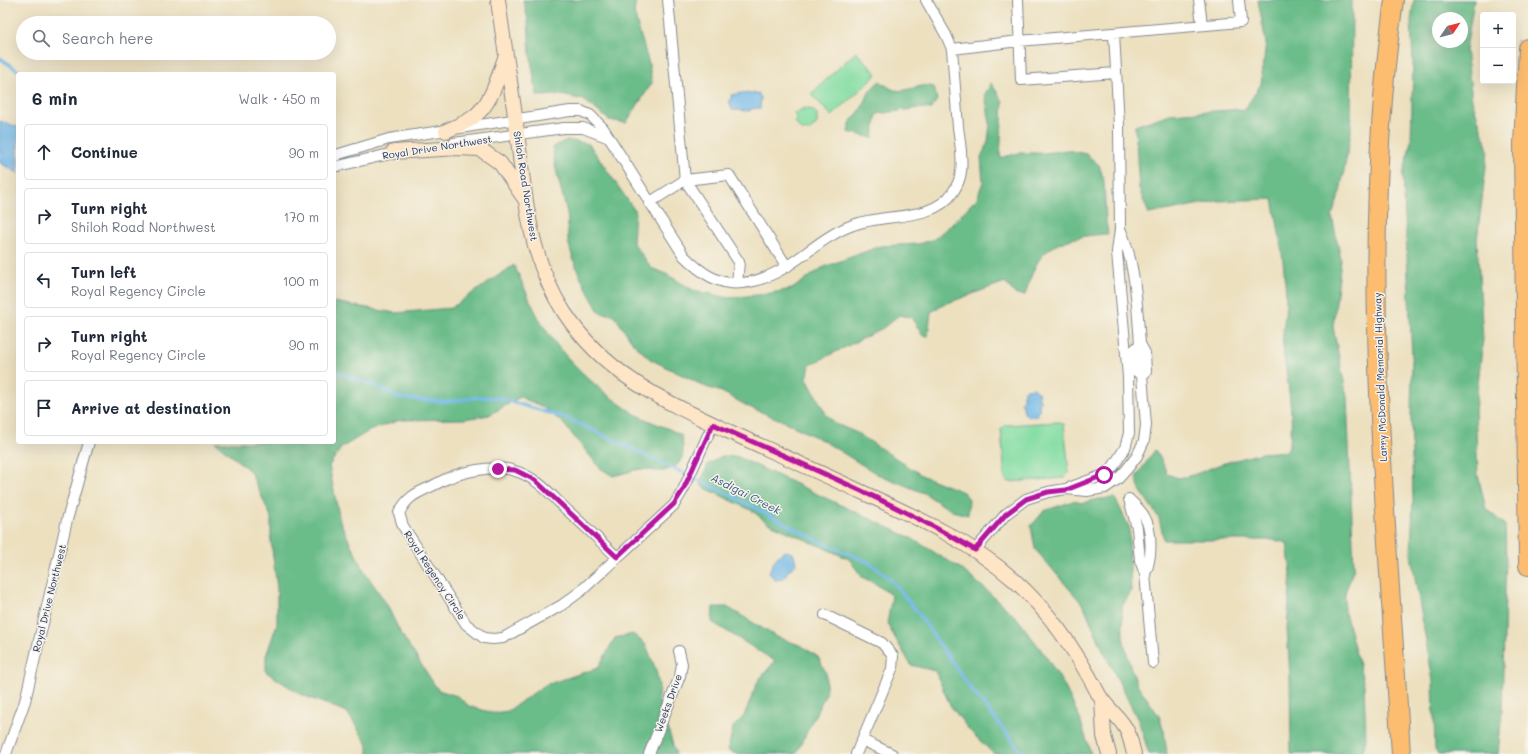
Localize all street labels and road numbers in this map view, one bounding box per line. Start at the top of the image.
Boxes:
street label: Shiloh Road Northwest [510,130,542,242]
street label: Royal Drive Northwest [381,131,493,163]
street label: Larry McDonald Memorial Highway [1370,292,1390,462]
street label: Royal Regency Circle [401,528,469,622]
street label: Royal Drive Northwest [29,543,69,653]
street label: Weeks Drive [651,672,685,734]

